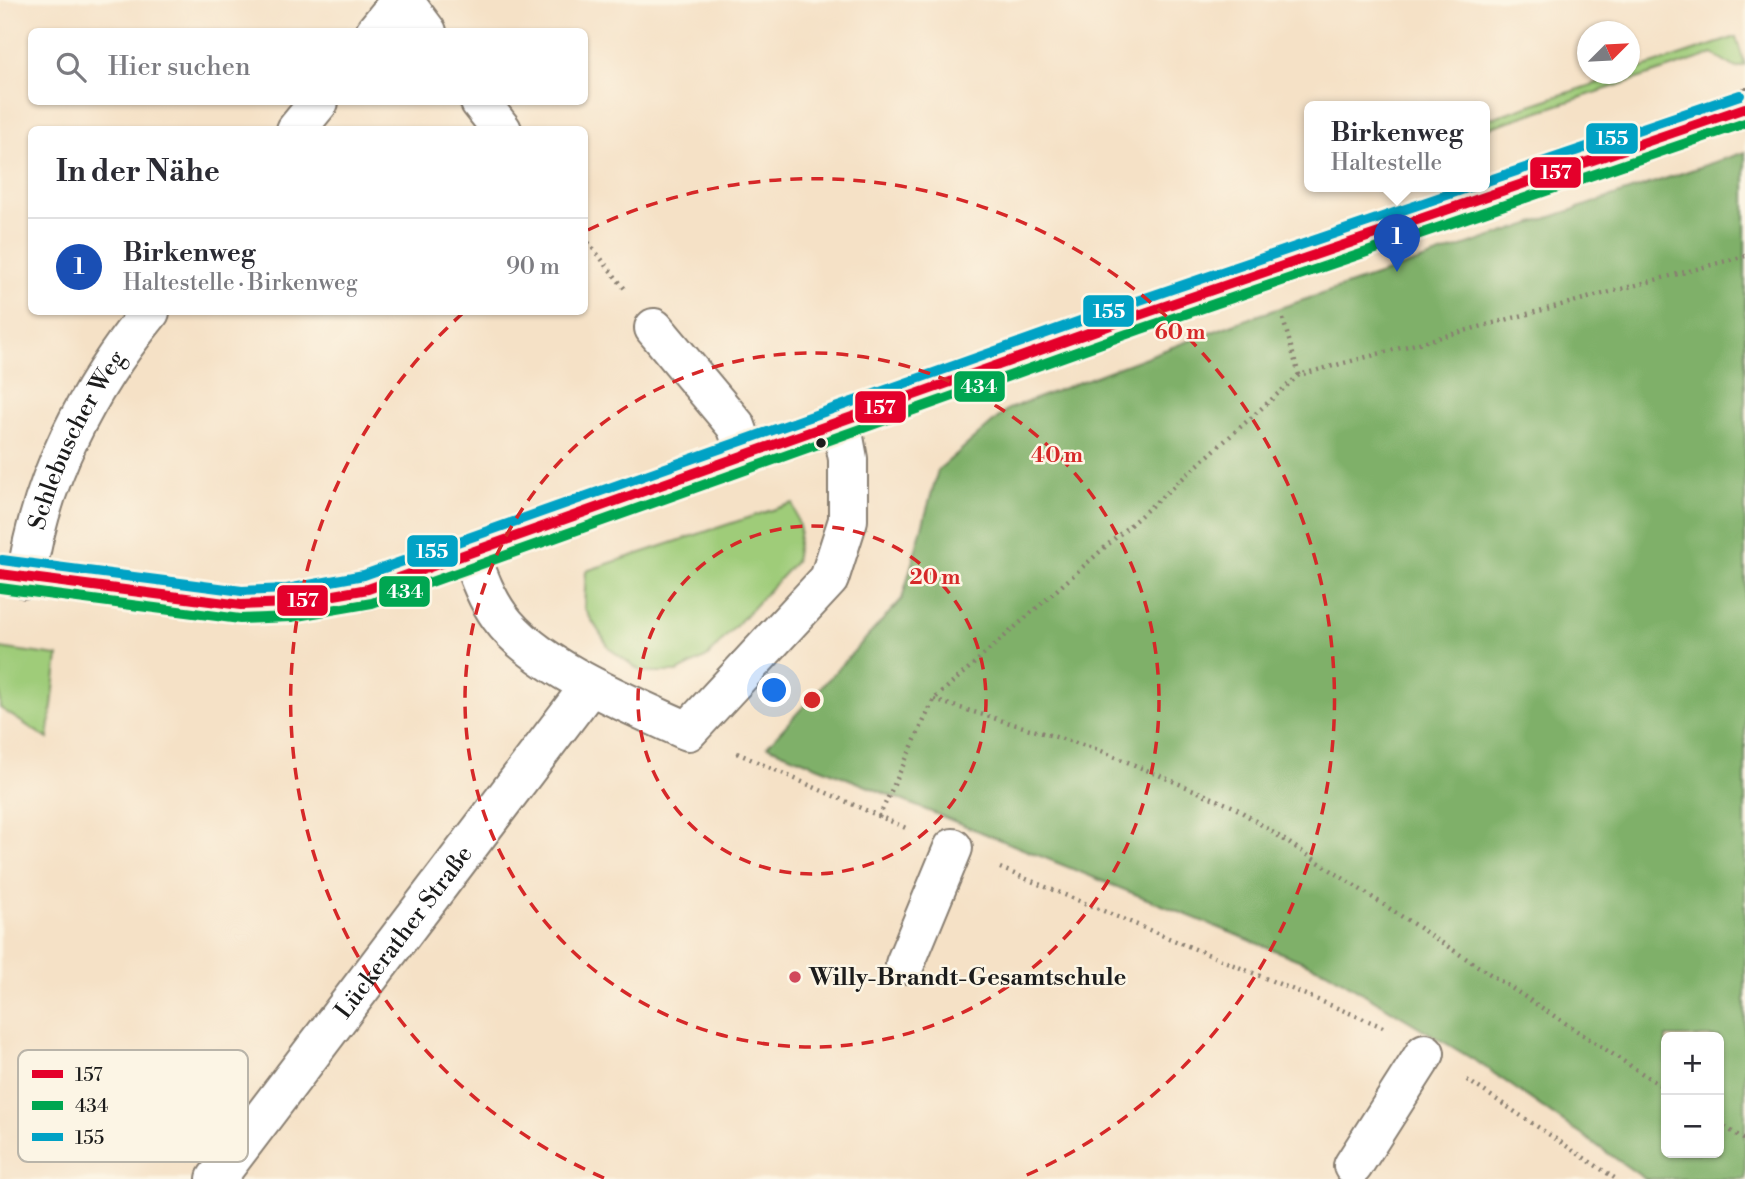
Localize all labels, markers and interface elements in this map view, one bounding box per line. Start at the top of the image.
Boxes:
north arrow [1577,21,1640,84]
search box [28,28,588,105]
icon: search [52,48,90,86]
text: Hier suchen [108,51,250,83]
popup [1304,101,1490,192]
text: Birkenweg [1331,117,1463,149]
line badge: 155 [1585,122,1639,155]
text: 155 [1596,127,1629,151]
text: Haltestelle [1331,149,1442,177]
text: In der Nähe [56,153,220,191]
line badge: 157 [1529,156,1582,189]
text: 157 [1540,161,1572,185]
pin: 1 [1374,214,1420,272]
text: Birkenweg [123,237,256,269]
text: 1 [73,253,85,281]
text: 90 m [506,253,560,281]
text: Haltestelle · Birkenweg [123,269,358,297]
line badge: 155 [1082,294,1135,328]
text: 155 [1093,300,1126,324]
text: 60 m [1155,320,1205,346]
street label: Schlebuscher Weg [22,344,133,533]
line badge: 434 [953,370,1006,403]
text: 434 [960,375,998,399]
line badge: 157 [854,390,907,424]
text: 157 [864,396,896,420]
unlabelled marker [814,436,828,450]
text: 40 m [1031,443,1083,469]
line badge: 155 [406,534,459,568]
text: 155 [416,540,449,564]
text: 20 m [910,565,960,591]
line badge: 434 [378,575,431,608]
text: 434 [386,580,424,604]
line badge: 157 [276,584,329,617]
text: 157 [287,589,319,613]
your location [757,673,791,707]
centre of rings [800,688,824,712]
street label: Lückerather Straße [329,840,479,1025]
place label: Willy-Brandt-Gesamtschule [808,963,1127,993]
marker: Willy-Brandt-Gesamtschule [787,969,803,985]
map controls [1661,1032,1724,1158]
button: + [1661,1032,1724,1095]
legend [18,1050,248,1162]
text: 157 [75,1063,103,1087]
text: 434 [75,1094,108,1118]
button: − [1661,1095,1724,1158]
text: 155 [75,1126,104,1150]

